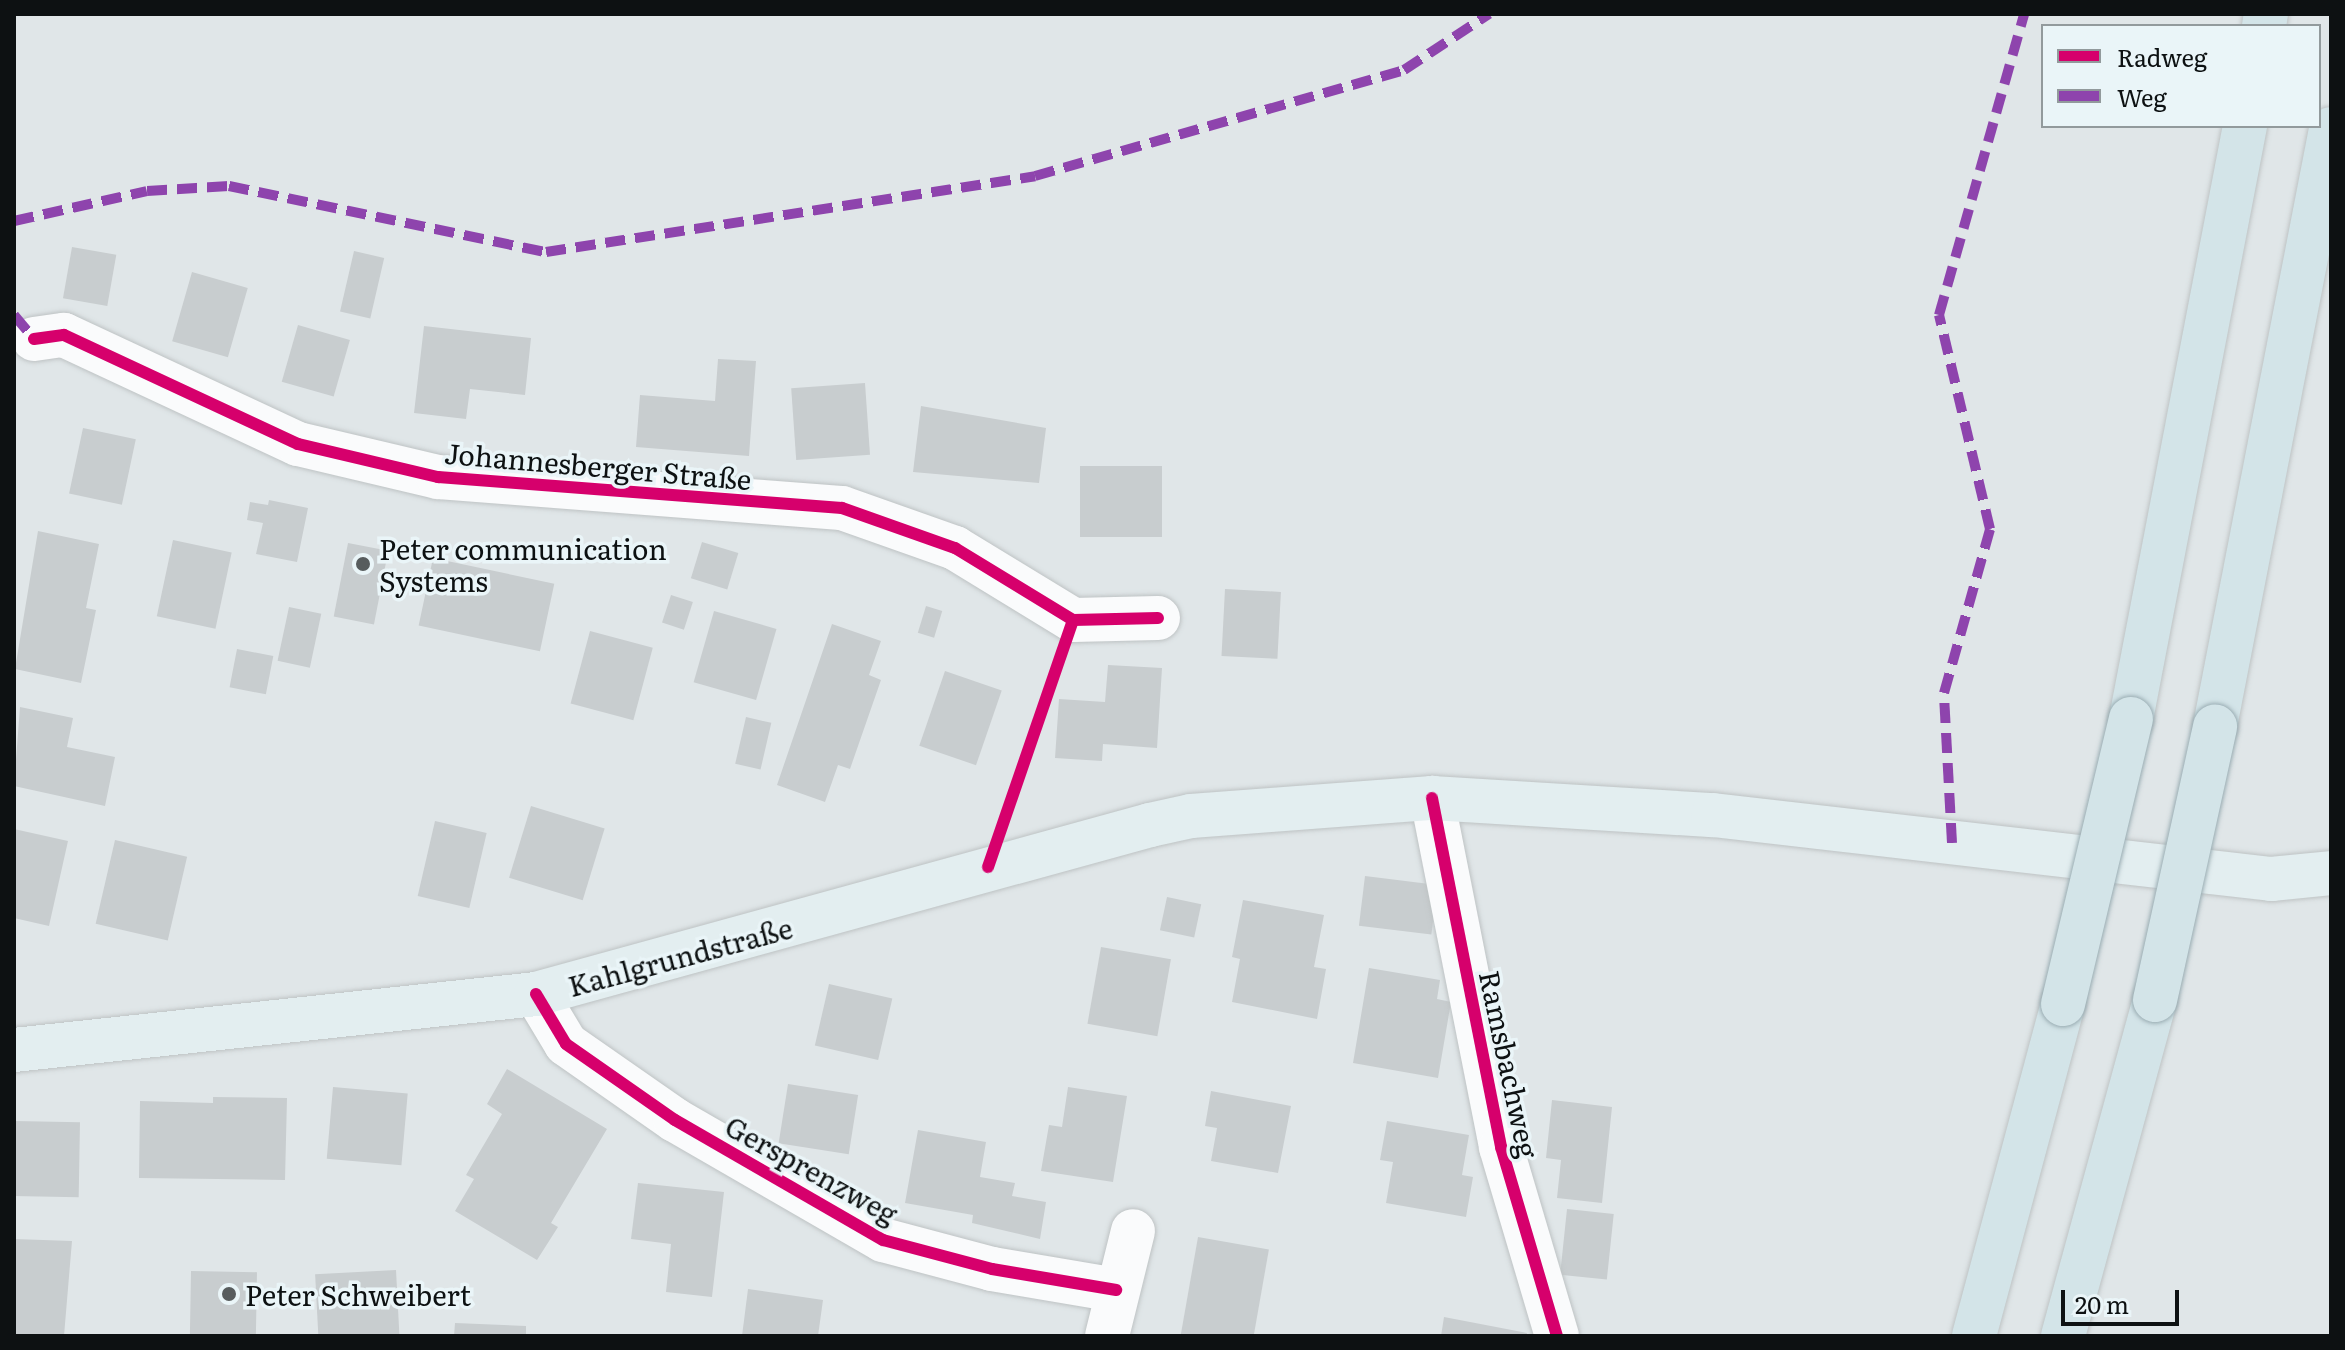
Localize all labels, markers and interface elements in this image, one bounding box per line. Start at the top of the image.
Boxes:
legend [2041,24,2321,128]
text: Radweg [2117,39,2207,74]
text: Weg [2117,79,2167,114]
street label: Johannesberger Straße [443,435,753,495]
place label: Peter communication Systems [379,531,667,597]
marker: Peter communication Systems [354,555,372,573]
street label: Kahlgrundstraße [564,910,796,1002]
street label: Ramsbachweg [1474,967,1546,1161]
street label: Gersprenzweg [720,1108,904,1230]
scale bar [2065,1274,2183,1324]
place label: Peter Schweibert [245,1277,471,1311]
marker: Peter Schweibert [220,1285,238,1303]
text: 20 m [2075,1286,2129,1321]

